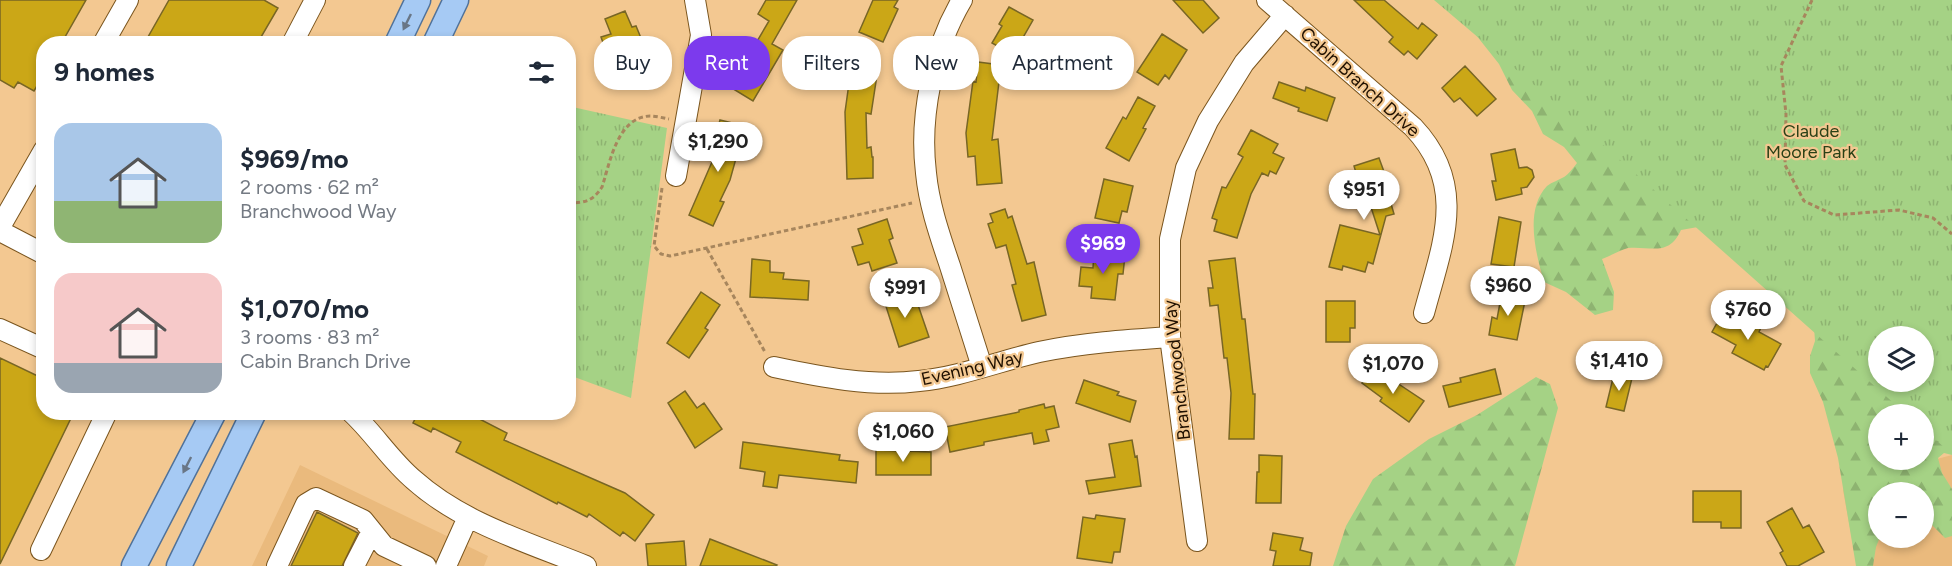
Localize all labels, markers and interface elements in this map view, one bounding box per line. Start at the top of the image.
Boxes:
one-way arrow [403,13,412,30]
street label: Cabin Branch Drive [1296,22,1425,142]
chip: Buy [594,36,672,90]
chip: Rent [684,36,770,90]
chip: Filters [782,36,881,90]
chip: New [893,36,979,90]
chip: Apartment [991,36,1134,90]
text: 9 homes [54,56,154,88]
icon: filters [525,56,558,89]
park label: Claude Moore Park [1766,120,1857,163]
pin: $1,290 [669,122,767,173]
text: $1,290 [688,129,748,153]
text: $969/mo [240,143,349,175]
icon: home [102,147,174,219]
pin: $951 [1328,170,1400,221]
text: 2 rooms · 62 m² [240,175,379,199]
text: $951 [1343,177,1385,201]
text: Branchwood Way [240,199,396,223]
pin: $969 [1067,224,1139,275]
text: $969 [1080,231,1126,255]
pin: $960 [1472,266,1544,317]
pin: $991 [869,268,941,319]
text: $960 [1484,273,1532,297]
text: $991 [884,275,926,299]
pin: $760 [1712,290,1784,341]
text: $1,070/mo [240,293,369,325]
icon: home [102,297,174,369]
text: $760 [1725,297,1771,321]
street label: Branchwood Way [1159,298,1195,441]
text: 3 rooms · 83 m² [240,325,379,349]
map controls [1868,326,1934,548]
button: layers [1868,326,1934,392]
pin: $1,410 [1570,341,1668,392]
pin: $1,070 [1344,344,1442,395]
street label: Evening Way [919,345,1026,390]
text: $1,410 [1590,348,1648,372]
text: Cabin Branch Drive [240,349,411,373]
text: $1,070 [1362,351,1424,375]
button: + [1868,404,1934,470]
pin: $1,060 [854,412,952,463]
text: $1,060 [872,419,934,443]
one-way arrow [182,456,192,473]
button: − [1868,482,1934,548]

